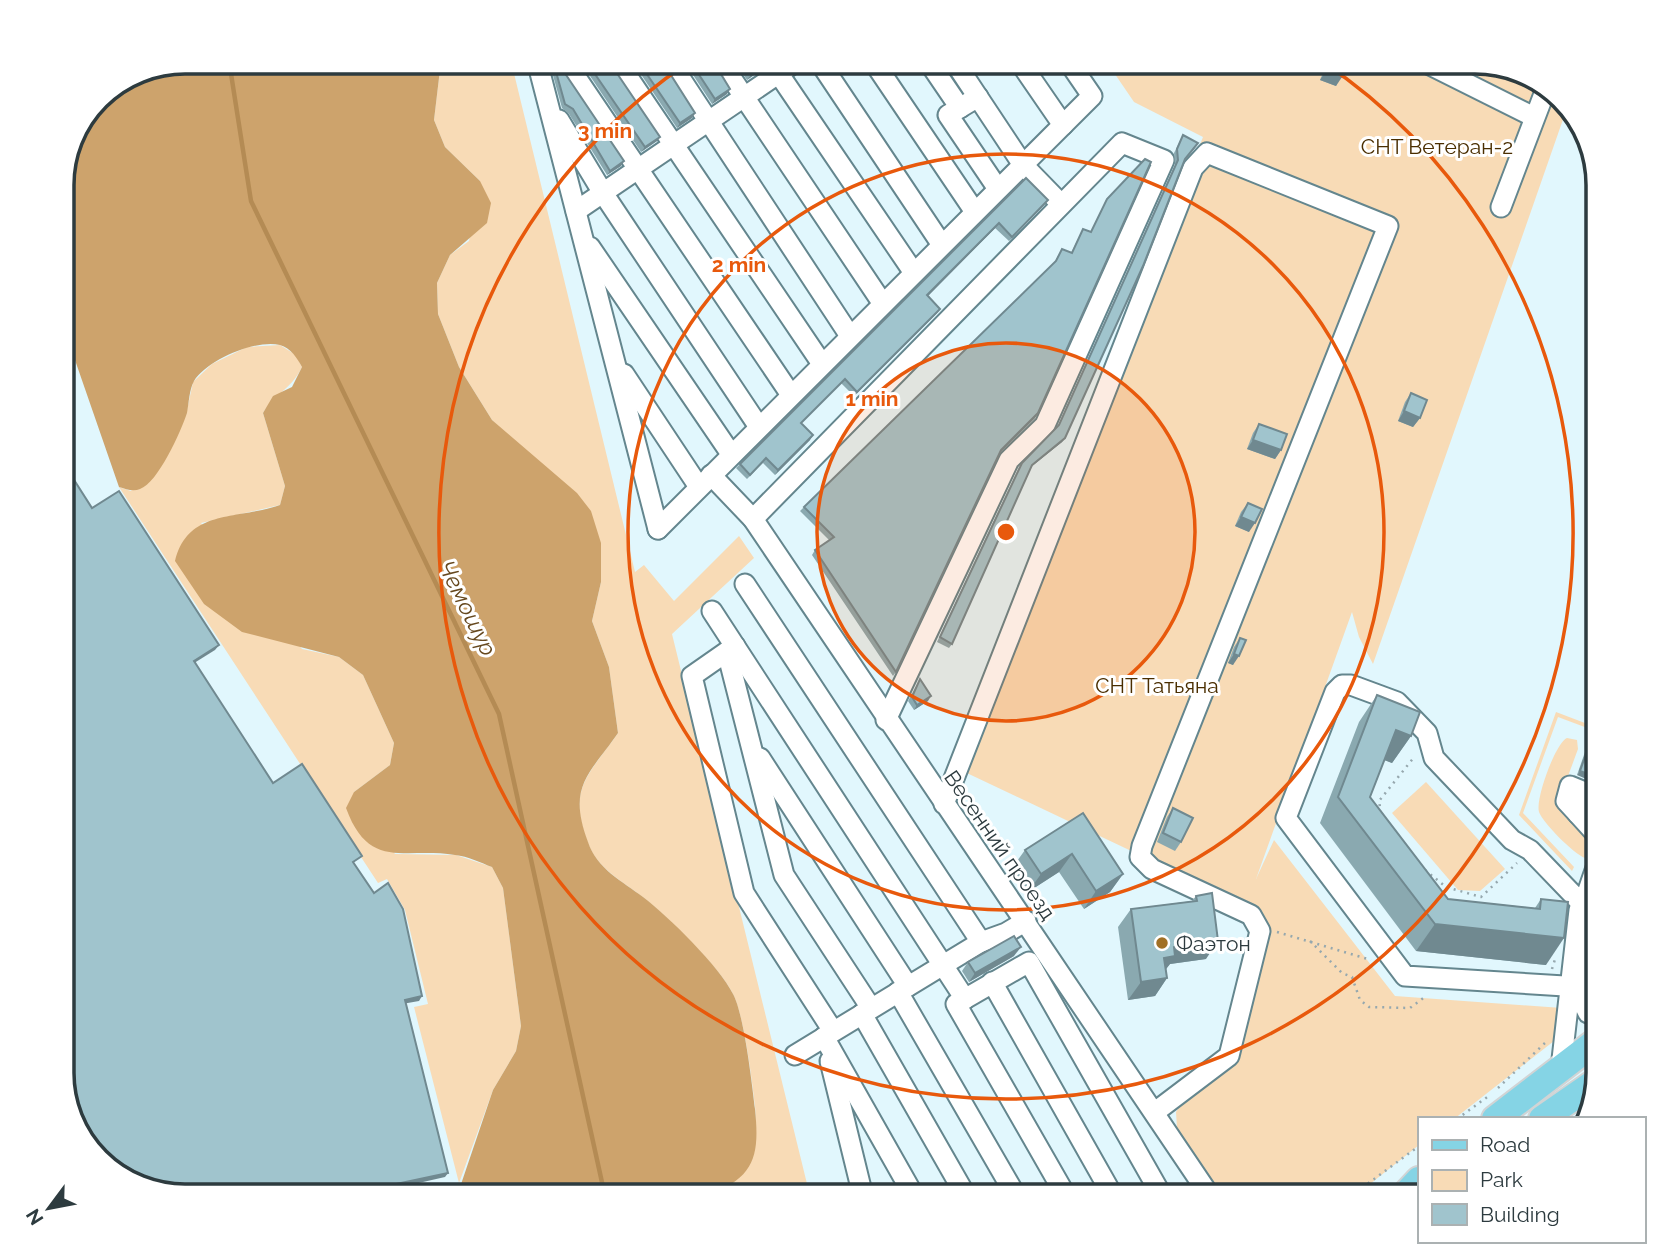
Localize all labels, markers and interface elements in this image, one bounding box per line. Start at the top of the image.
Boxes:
text: 3 min [578,118,632,143]
park label: СНТ Ветеран-2 [1361,134,1513,159]
text: 2 min [712,252,766,277]
text: 1 min [845,386,899,411]
centre of rings [994,520,1018,544]
water label: Чемошур [433,556,503,660]
park label: СНТ Татьяна [1095,673,1219,698]
street label: Весенний проезд [939,766,1061,924]
place label: Фаэтон [1176,931,1251,956]
marker: Фаэтон [1154,935,1170,951]
legend [1418,1117,1645,1243]
text: Road [1480,1132,1530,1157]
text: Park [1480,1167,1523,1192]
north arrow [14,1173,84,1243]
text: Building [1480,1202,1560,1227]
text: N [21,1205,48,1229]

